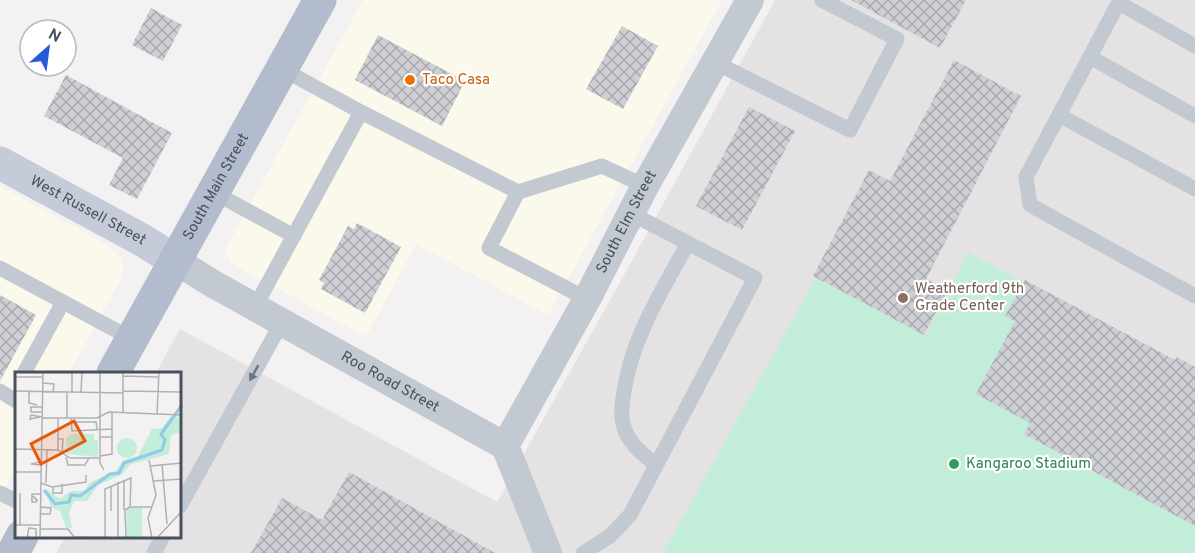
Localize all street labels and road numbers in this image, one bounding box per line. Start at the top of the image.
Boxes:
street label: South Main Street [179,130,254,244]
street label: South Elm Street [592,167,661,277]
street label: West Russell Street [27,172,150,250]
street label: Roo Road Street [337,347,443,417]

